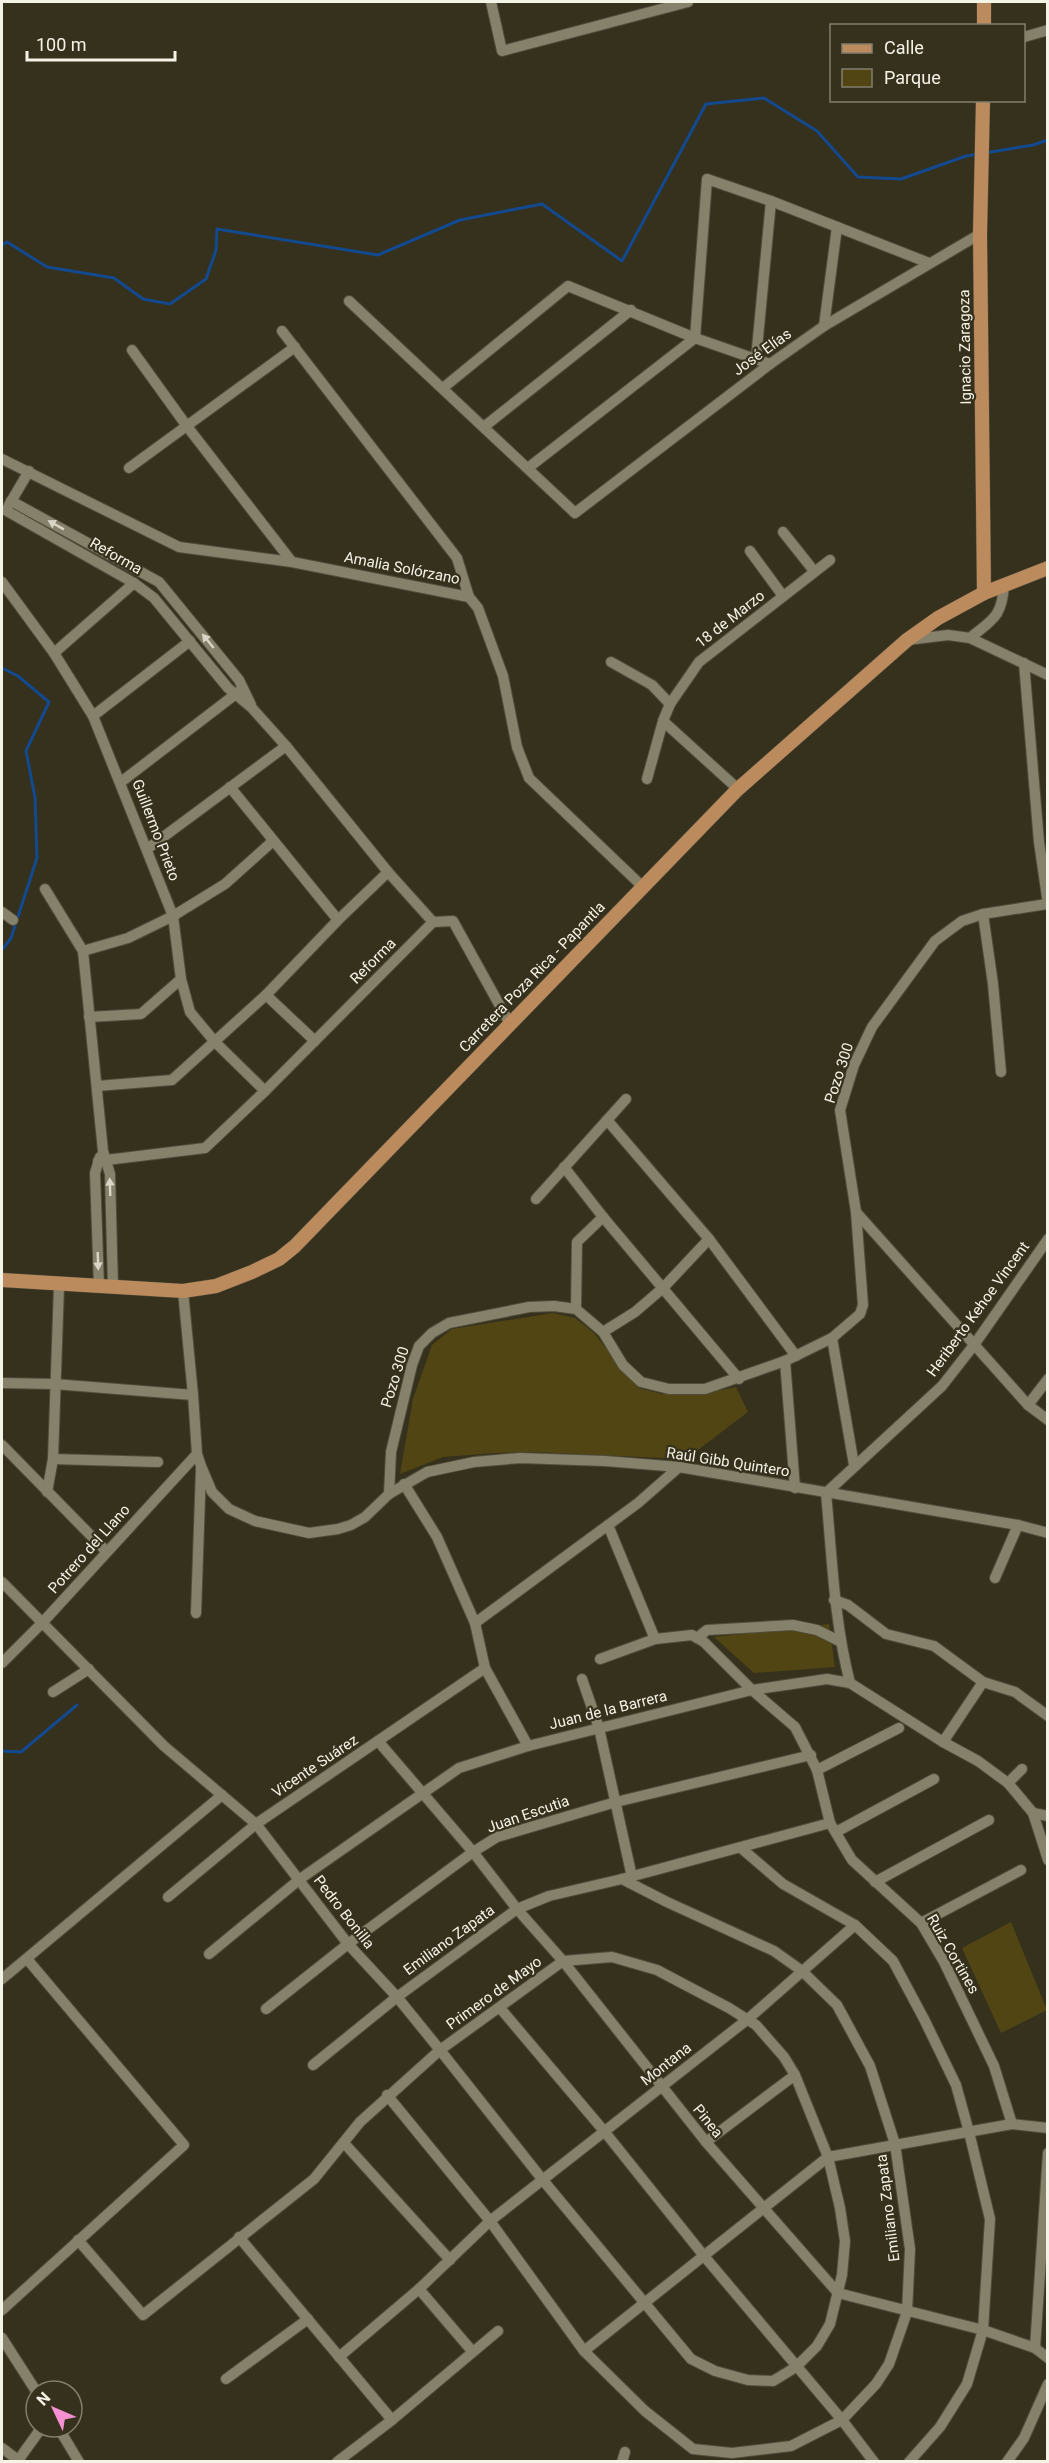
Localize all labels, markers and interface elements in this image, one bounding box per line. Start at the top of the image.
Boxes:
scale bar [27,24,176,62]
legend [830,24,1025,102]
text: 100 m [36,34,87,55]
text: Calle [884,37,924,58]
text: Parque [884,67,941,88]
street label: Ignacio Zaragoza [955,289,975,405]
street label: José Elías [729,325,795,379]
one-way arrow [47,520,64,530]
street label: Reforma [87,534,145,578]
street label: Amalia Solórzano [343,548,461,588]
street label: 18 de Marzo [692,586,768,652]
one-way arrow [202,634,215,649]
street label: Guillermo Prieto [128,777,184,883]
street label: Carretera Poza Rica - Papantla [455,898,609,1056]
street label: Reforma [346,934,400,988]
street label: Pozo 300 [821,1040,857,1106]
one-way arrow [106,1178,115,1197]
street label: Heriberto Kehoe Vincent [923,1238,1033,1380]
one-way arrow [93,1252,103,1271]
street label: Pozo 300 [377,1344,413,1410]
street label: Raúl Gibb Quintero [665,1443,791,1481]
street label: Potrero del Llano [44,1501,134,1597]
street label: Juan de la Barrera [547,1687,669,1733]
street label: Vicente Suárez [269,1731,361,1801]
street label: Juan Escutia [485,1792,571,1836]
street label: Pedro Bonilla [310,1872,378,1952]
street label: Emiliano Zapata [400,1901,498,1979]
street label: Ruiz Cortines [923,1911,983,1997]
street label: Primero de Mayo [443,1952,545,2034]
street label: Montana [637,2039,695,2089]
street label: Pinea [689,2101,727,2141]
street label: Emiliano Zapata [872,2153,904,2263]
north arrow [24,2379,84,2439]
text: N [33,2388,54,2410]

